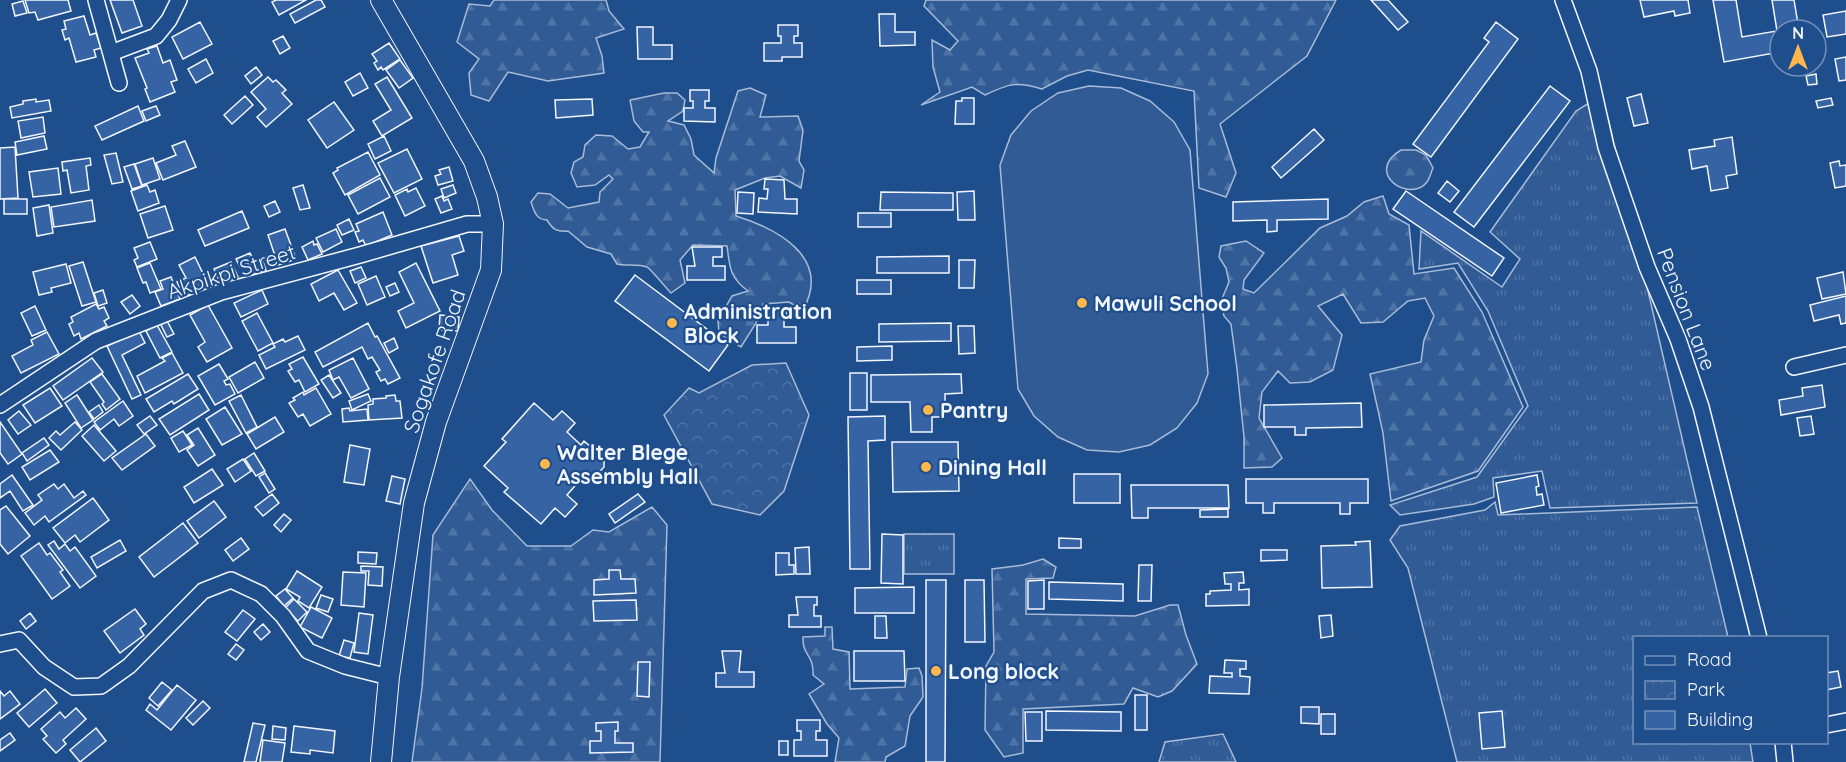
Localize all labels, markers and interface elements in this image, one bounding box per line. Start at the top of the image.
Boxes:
north arrow [1768,18,1828,78]
text: N [1792,23,1804,43]
street label: Akpikpi Street [163,238,299,304]
street label: Pension Lane [1652,244,1722,374]
street label: Sogakofe Road [397,286,471,436]
place label: Mawuli School [1094,290,1237,316]
marker: Mawuli School [1075,296,1089,310]
place label: Administration Block [684,298,832,348]
marker: Administration Block [665,316,679,330]
place label: Pantry [940,397,1008,423]
marker: Pantry [921,403,935,417]
place label: Walter Blege Assembly Hall [557,439,699,489]
place label: Dining Hall [938,454,1047,480]
marker: Walter Blege Assembly Hall [538,457,552,471]
marker: Dining Hall [919,460,933,474]
legend [1633,636,1828,744]
text: Road [1687,648,1732,671]
place label: Long block [948,658,1059,684]
marker: Long block [929,664,943,678]
text: Park [1687,678,1725,701]
text: Building [1687,708,1753,731]

